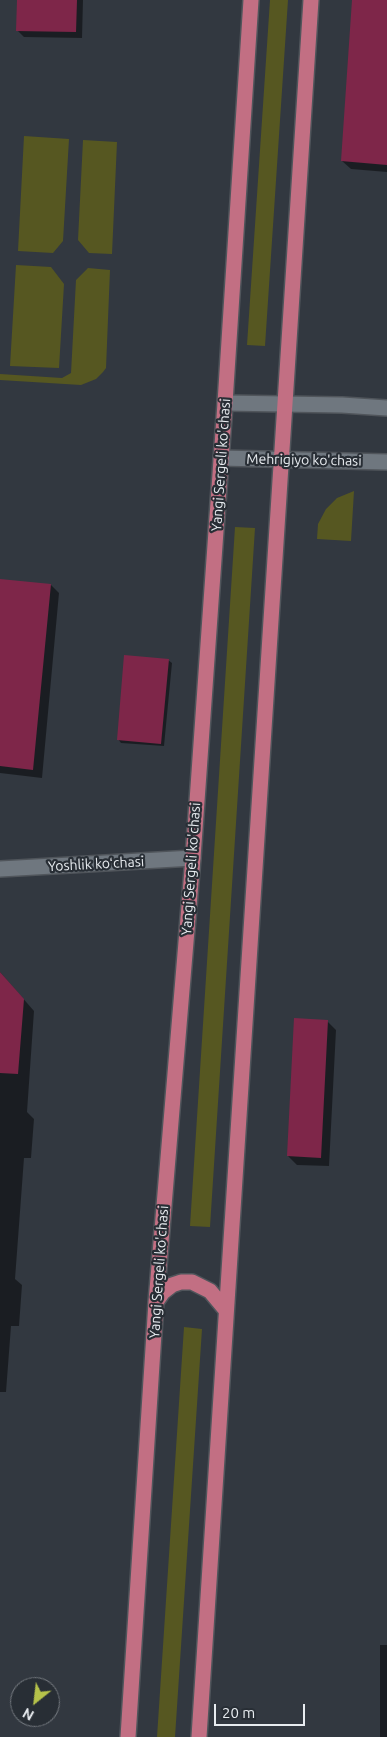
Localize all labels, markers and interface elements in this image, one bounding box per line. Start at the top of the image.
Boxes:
street label: Yangi Sergeli ko'chasi [208,398,234,532]
street label: Mehrigiyo ko'chasi [246,451,362,469]
street label: Yangi Sergeli ko'chasi [178,802,204,936]
street label: Yoshlik koʻchasi [47,853,145,875]
street label: Yangi Sergeli ko'chasi [146,1205,172,1339]
north arrow [10,1677,60,1727]
scale bar [217,1694,308,1726]
text: 20 m [222,1704,255,1721]
text: N [20,1705,37,1724]

